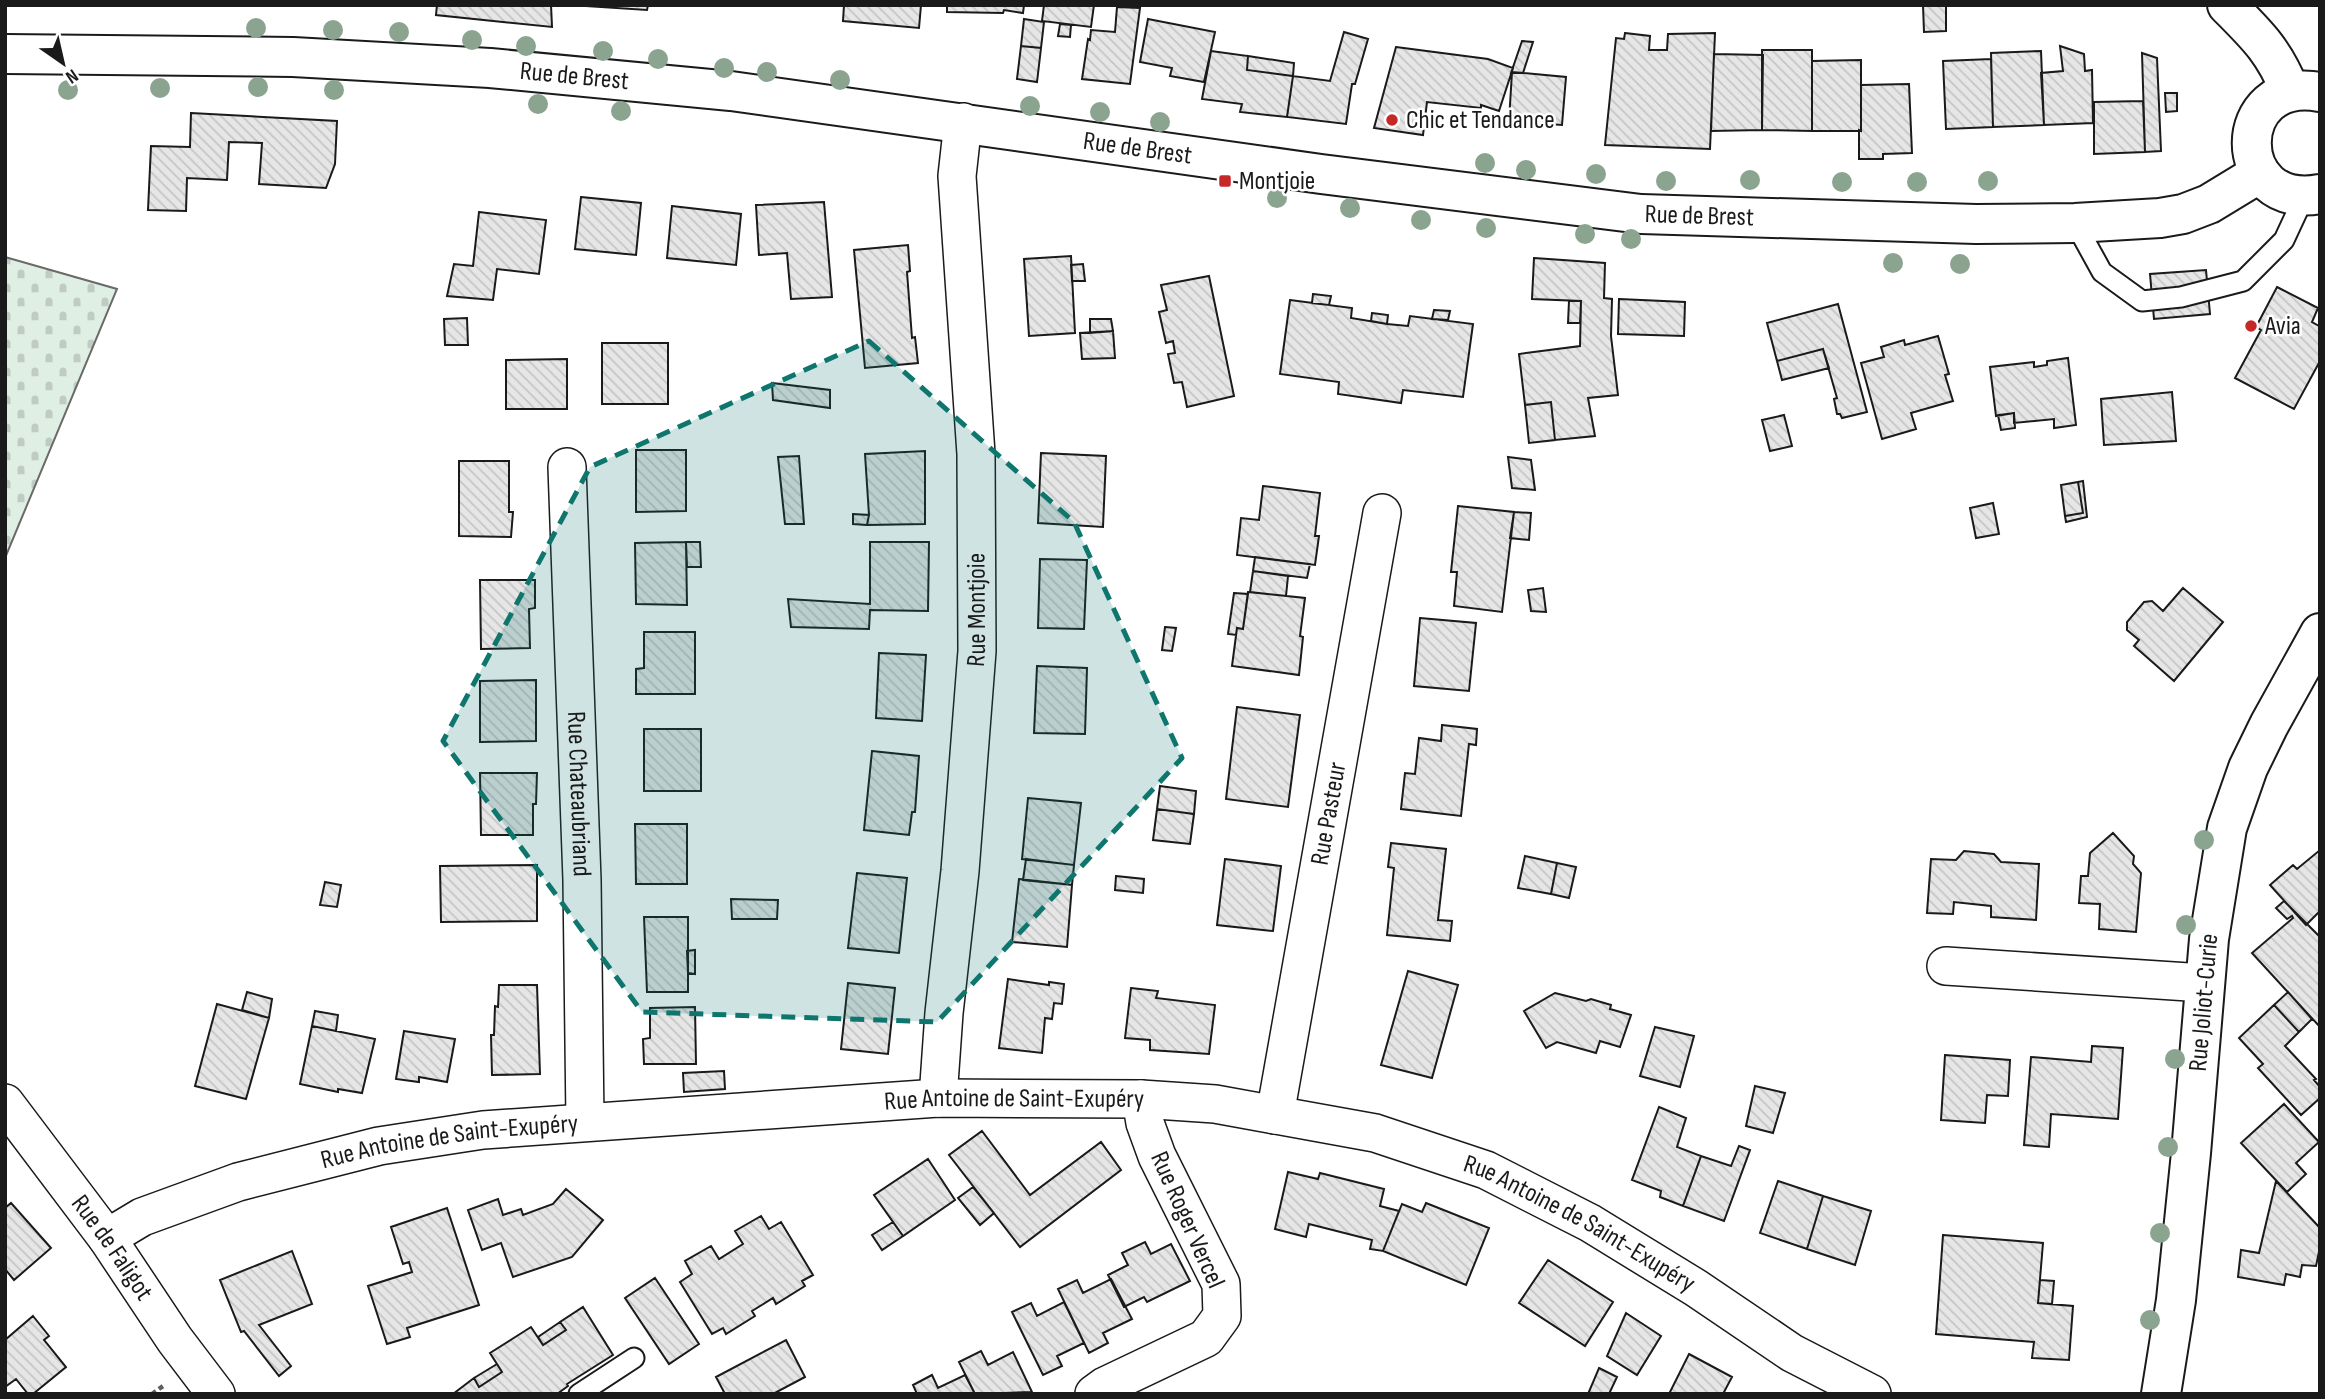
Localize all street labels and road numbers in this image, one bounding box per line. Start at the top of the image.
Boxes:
street label: Rue de Brest [518,55,630,97]
street label: Rue de Brest [1081,125,1194,171]
street label: Rue de Brest [1644,199,1754,233]
street label: Rue Montjoie [960,553,993,668]
street label: Rue Chateaubriand [560,711,597,877]
street label: Rue Pasteur [1304,759,1353,868]
street label: Rue Joliot-Curie [2182,931,2225,1073]
street label: Rue Antoine de Saint-Exupéry [883,1082,1144,1117]
street label: Rue Antoine de Saint-Exupéry [318,1108,579,1176]
street label: Rue Roger Vercel [1143,1147,1231,1293]
street label: Rue Antoine de Saint-Exupéry [1460,1148,1701,1299]
street label: Rue de Faligot [64,1189,160,1306]

